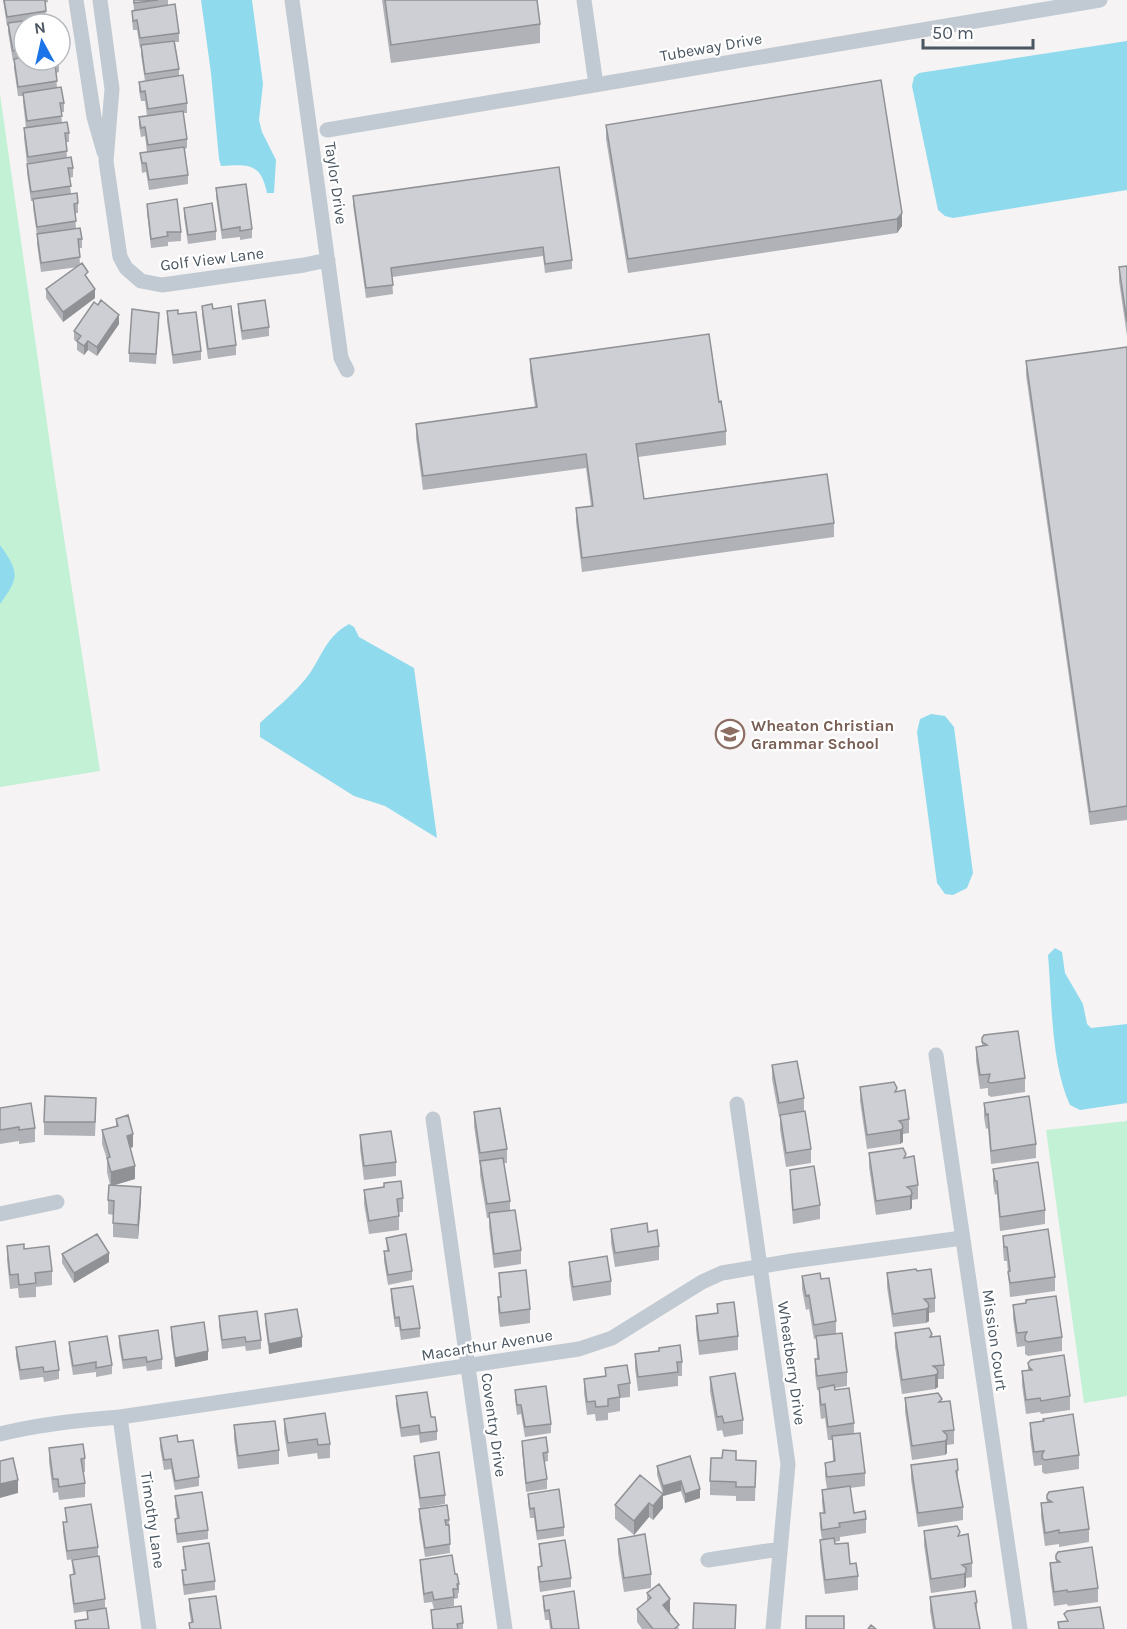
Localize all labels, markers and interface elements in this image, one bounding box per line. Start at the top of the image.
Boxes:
north arrow [12,12,72,72]
scale bar [923,12,1032,50]
text: N [33,17,47,38]
text: 50 m [932,22,974,44]
street label: Tubeway Drive [658,29,764,65]
street label: Taylor Drive [321,141,351,225]
street label: Golf View Lane [159,243,265,275]
place label: Wheaton Christian Grammar School [751,716,894,753]
school or university icon: Wheaton Christian Grammar School [714,718,746,750]
street label: Mission Court [978,1288,1012,1392]
street label: Wheatberry Drive [774,1300,810,1426]
street label: Macarthur Avenue [420,1325,554,1365]
street label: Coventry Drive [477,1372,511,1478]
street label: Timothy Lane [137,1470,169,1570]

